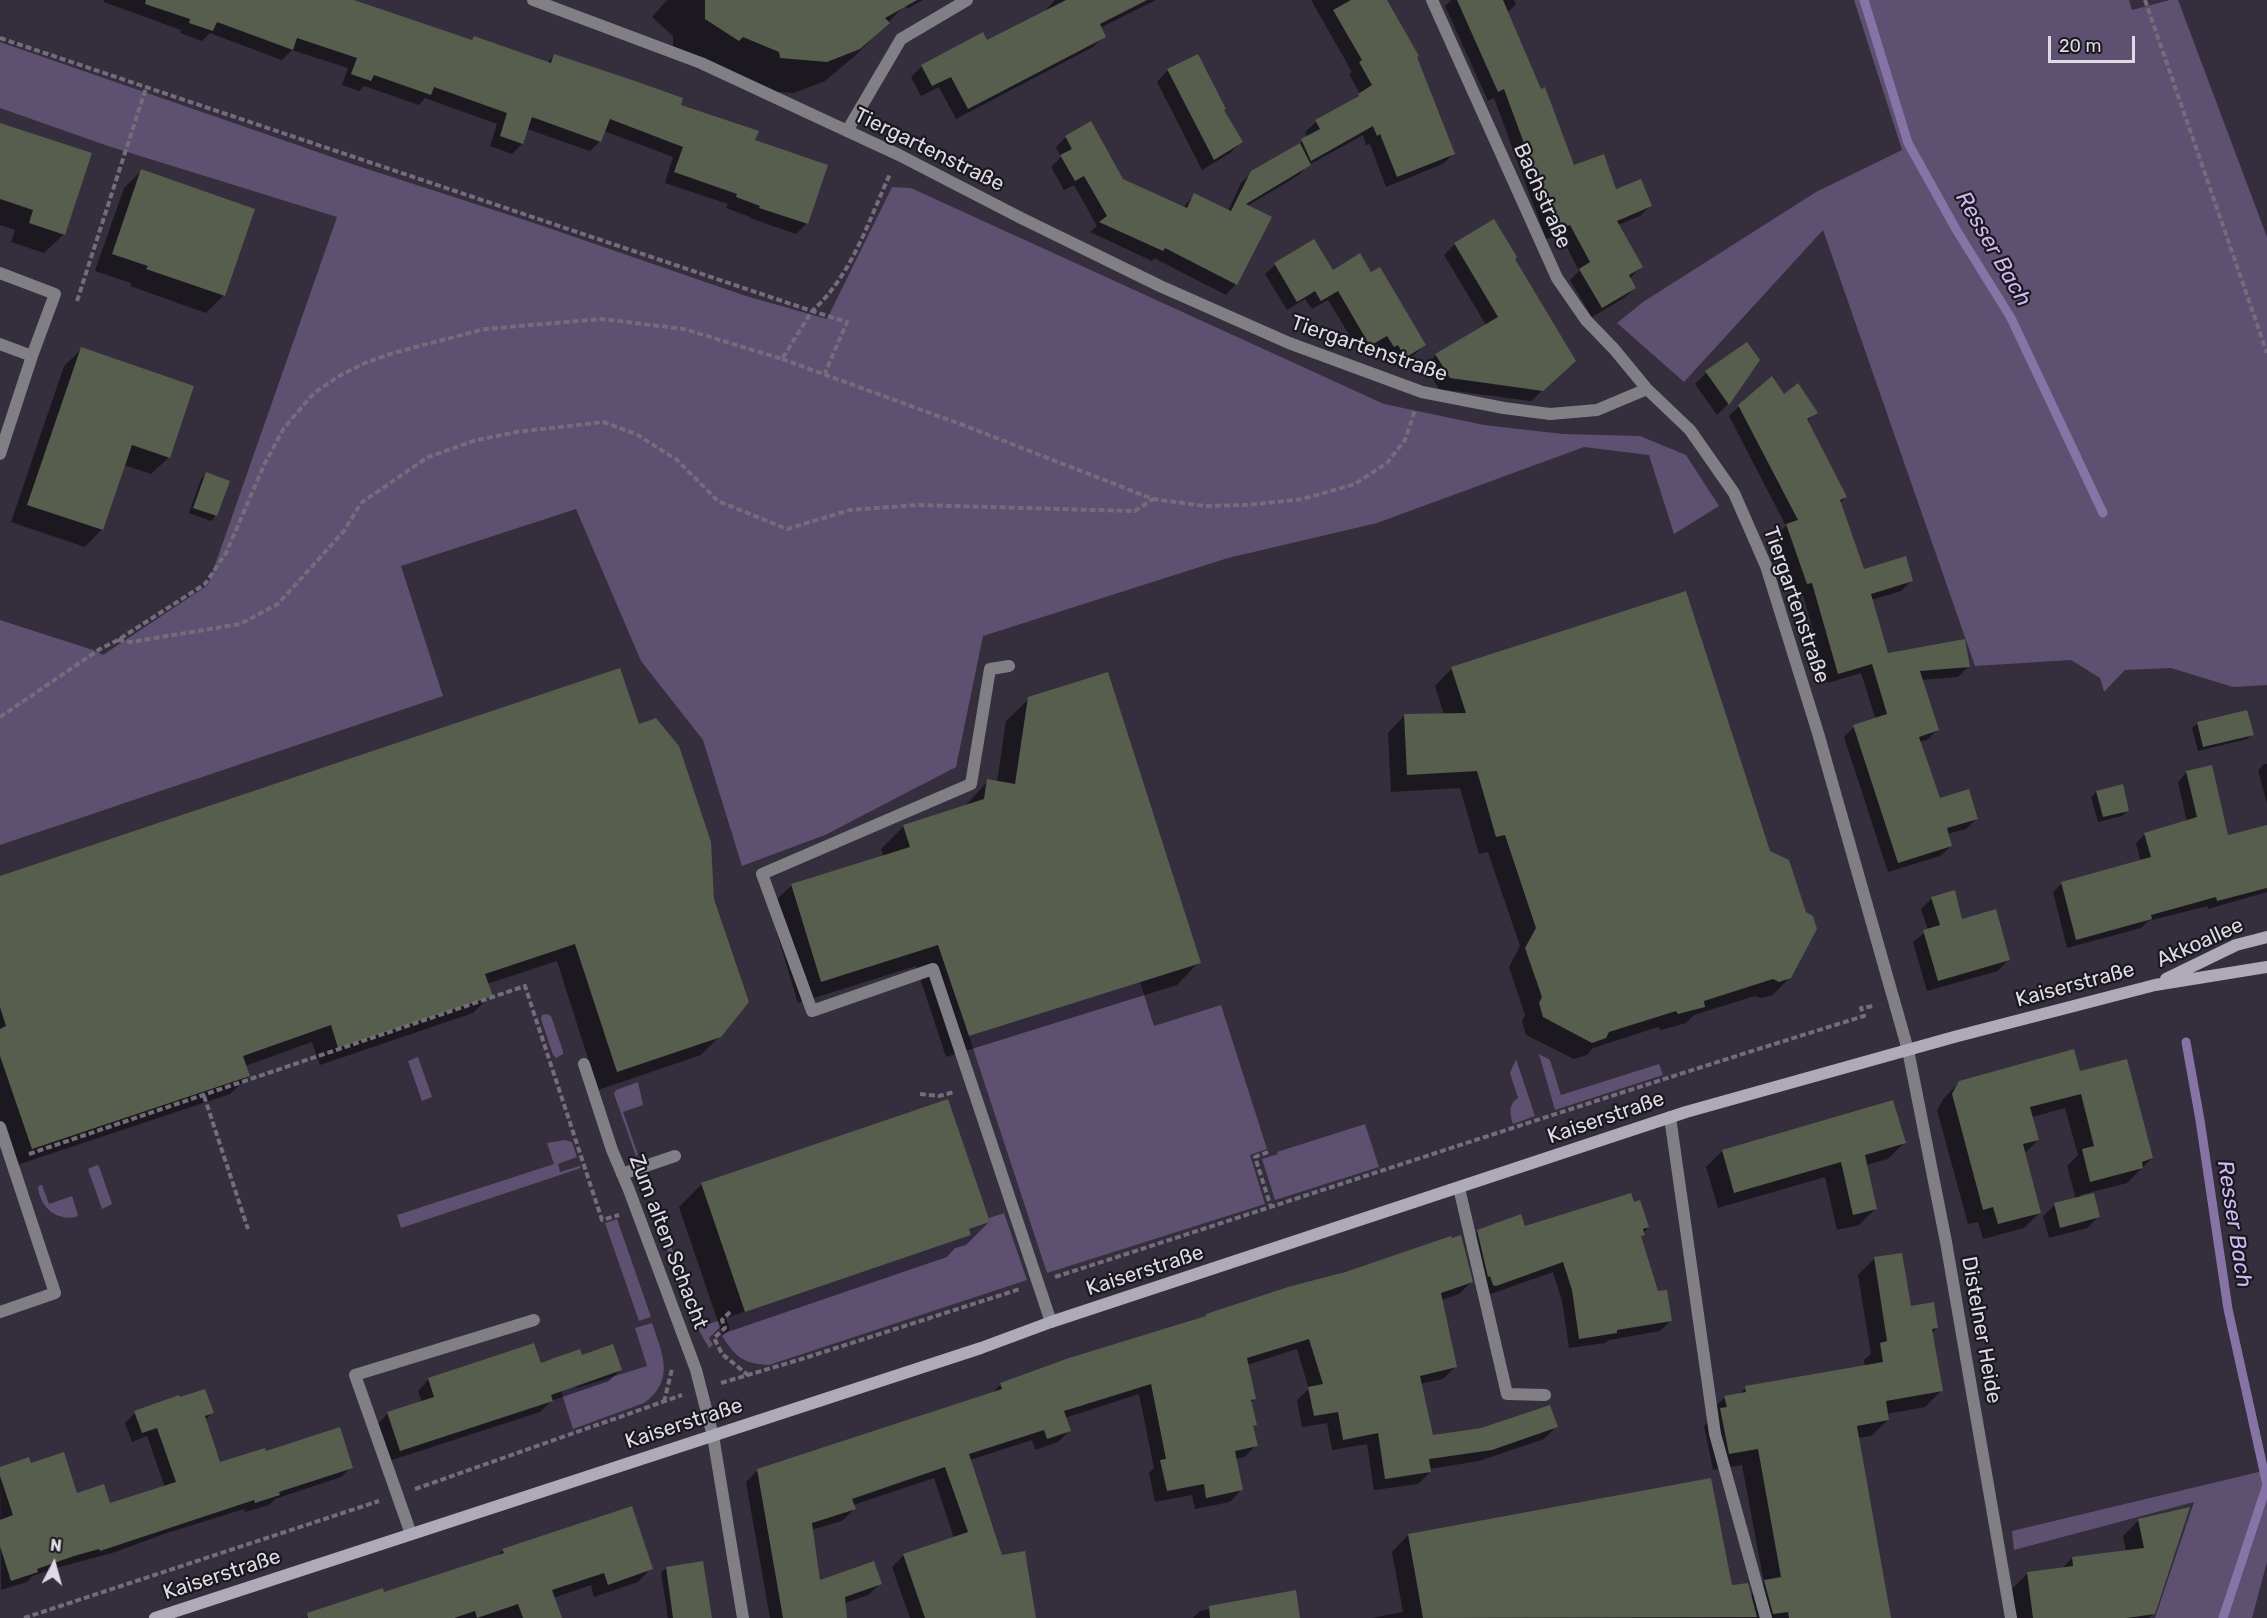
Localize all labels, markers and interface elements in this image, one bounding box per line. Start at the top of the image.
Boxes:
scale bar [2051,24,2138,62]
text: 20 m [2059,35,2101,57]
street label: Tiergartenstraße [850,103,1008,197]
street label: Bachstraße [1508,140,1576,252]
water label: Resser Bach [1949,187,2037,311]
street label: Tiergartenstraße [1287,310,1451,388]
street label: Tiergartenstraße [1757,523,1835,687]
street label: Akkoallee [2153,913,2247,973]
street label: Kaiserstraße [2013,957,2137,1013]
street label: Kaiserstraße [1544,1086,1668,1150]
street label: Zum alten Schacht [623,1151,713,1333]
water label: Resser Bach [2211,1159,2257,1289]
street label: Kaiserstraße [1083,1240,1207,1302]
street label: Distelner Heide [1956,1254,2006,1406]
street label: Kaiserstraße [622,1393,746,1455]
north arrow [24,1534,84,1594]
text: N [49,1536,63,1556]
street label: Kaiserstraße [160,1544,284,1606]

